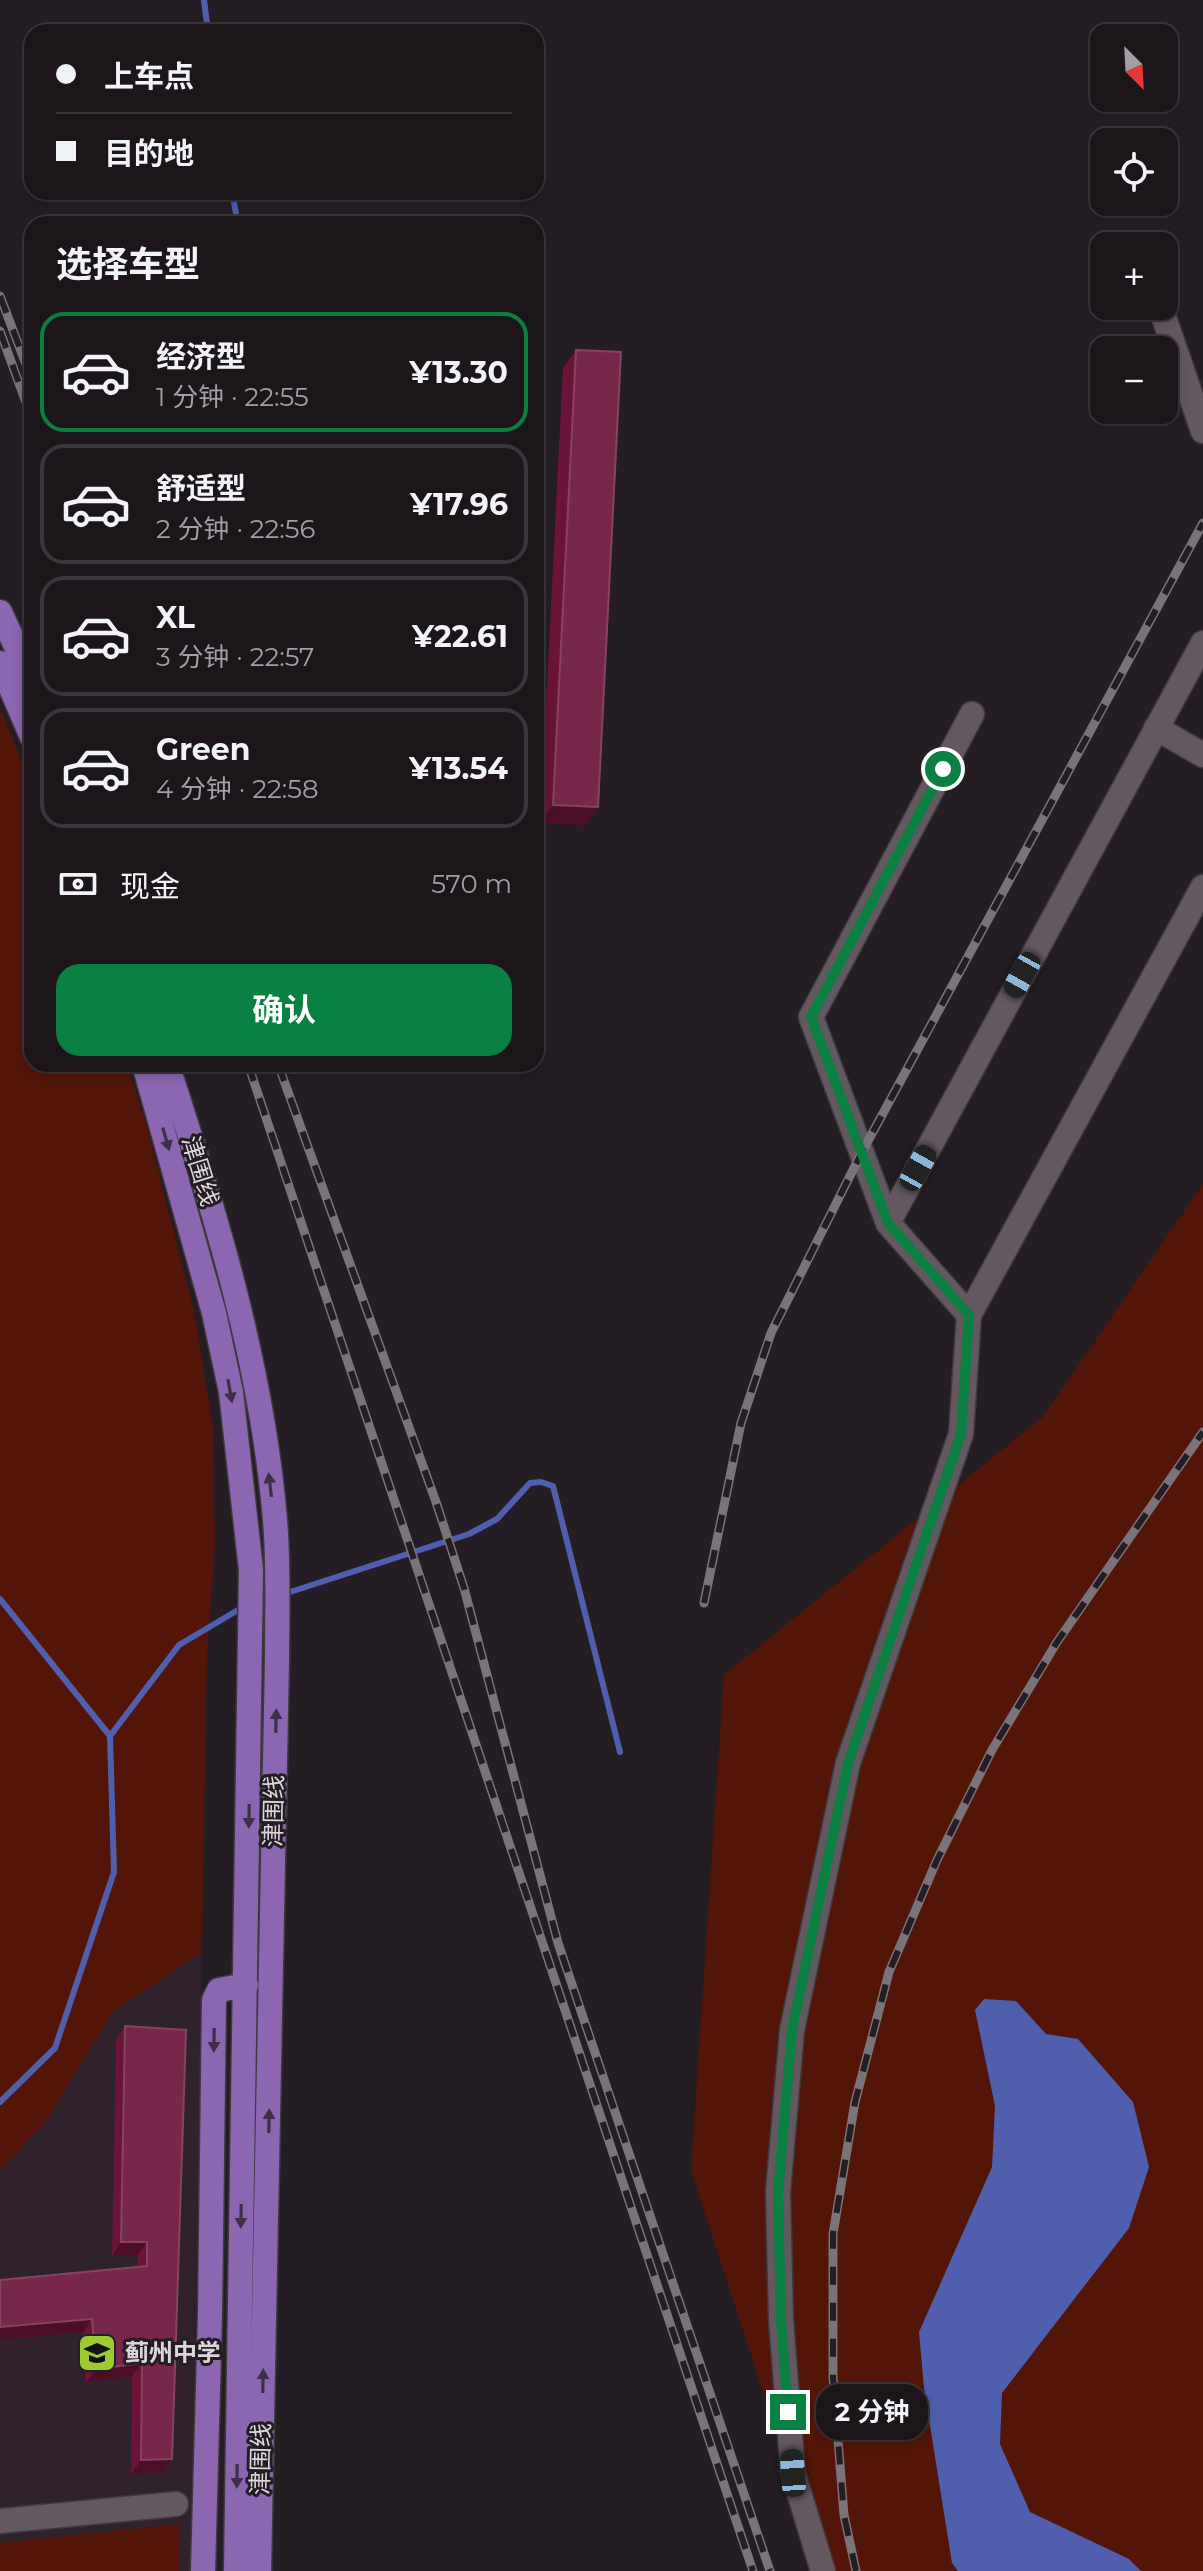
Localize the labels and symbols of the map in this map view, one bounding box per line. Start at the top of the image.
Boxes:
north arrow [1090,24,1178,112]
route start [925,751,961,787]
car [1000,948,1044,1002]
one-way arrow [160,1127,173,1151]
street label: 津围线 [176,1132,225,1210]
car [896,1141,940,1195]
one-way arrow [224,1379,236,1404]
one-way arrow [263,1472,276,1497]
one-way arrow [270,1708,282,1733]
street label: 津围线 [258,1775,289,1847]
one-way arrow [242,1804,255,1829]
one-way arrow [207,2028,220,2053]
one-way arrow [262,2108,275,2133]
one-way arrow [235,2204,247,2229]
school or university icon: 蓟州中学 [76,2332,118,2374]
place label: 蓟州中学 [125,2338,221,2367]
one-way arrow [256,2368,269,2393]
callout: 2 分钟 [816,2384,928,2440]
route end [770,2394,806,2430]
street label: 津围线 [245,2423,276,2495]
car [779,2448,807,2498]
one-way arrow [231,2464,243,2489]

